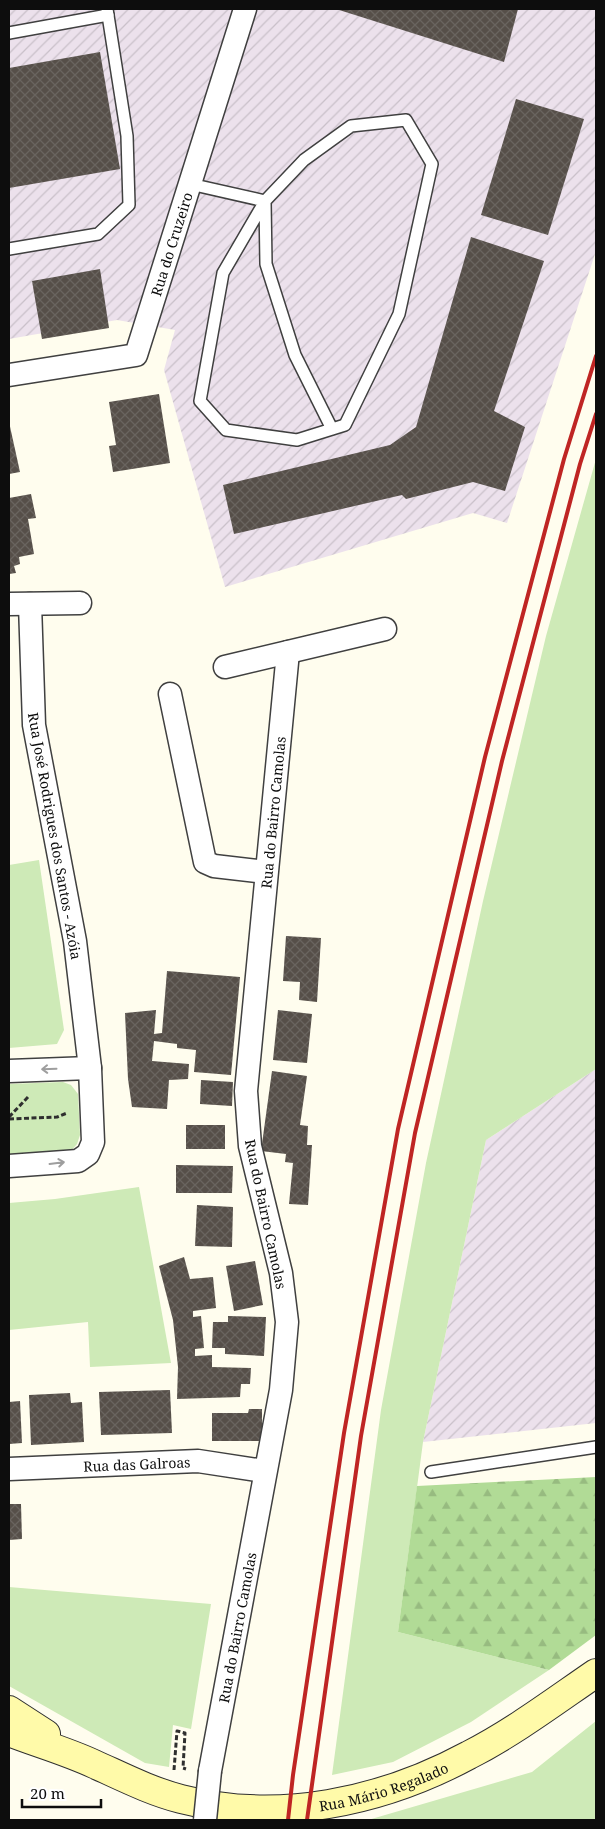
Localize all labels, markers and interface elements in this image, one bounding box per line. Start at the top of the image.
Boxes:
street label: Rua do Cruzeiro [146,190,196,298]
street label: Rua José Rodrigues dos Santos - Azóia [24,711,86,961]
street label: Rua do Bairro Camolas [256,735,289,889]
one-way arrow [41,1064,58,1074]
street label: Rua do Bairro Camolas [241,1137,291,1291]
one-way arrow [49,1158,65,1168]
street label: Rua das Galroas [83,1452,191,1475]
street label: Rua do Bairro Camolas [213,1551,260,1704]
street label: Rua Mário Regalado [318,1758,451,1815]
scale bar [22,1776,101,1808]
text: 20 m [30,1783,65,1803]

